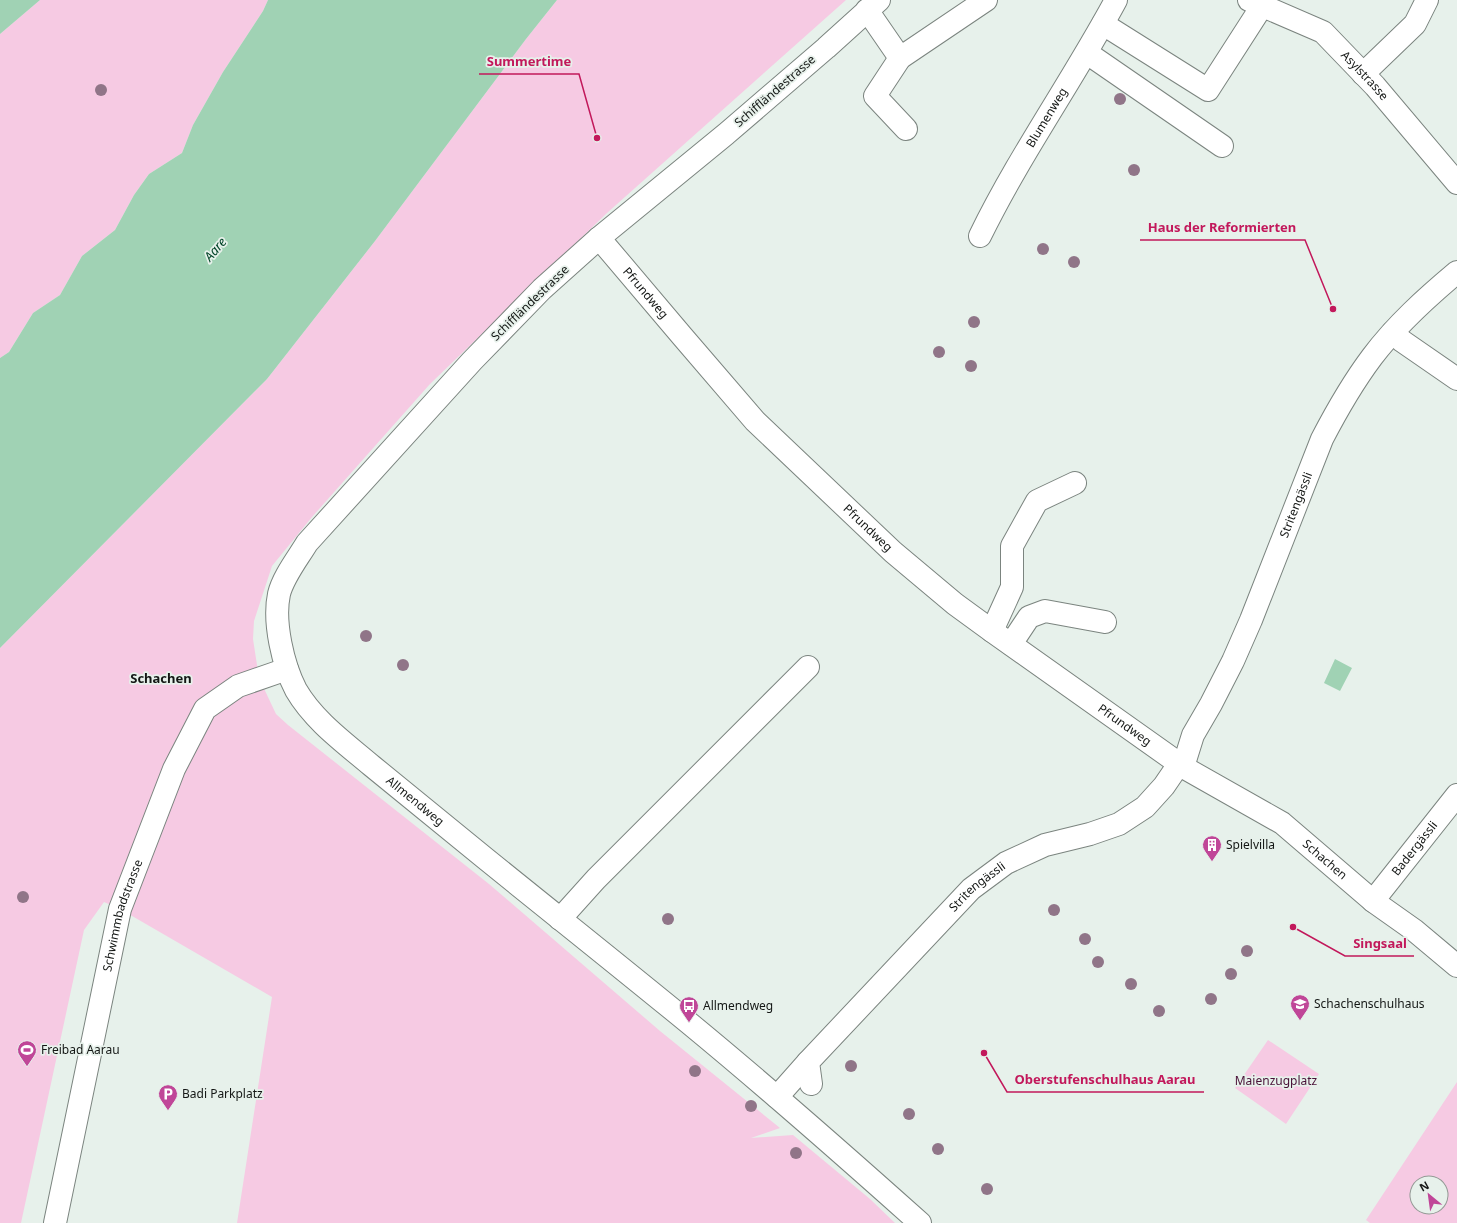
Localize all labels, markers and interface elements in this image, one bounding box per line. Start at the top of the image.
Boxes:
street label: Asylstrasse [1337,47,1393,104]
callout: Summertime [479,49,579,74]
street label: Schiffländestrasse [730,51,819,131]
text: Summertime [487,52,571,70]
street label: Blumenweg [1022,84,1071,150]
callout: Haus der Reformierten [1140,215,1305,240]
text: Haus der Reformierten [1148,218,1296,236]
water label: Aare [199,233,231,266]
street label: Schiffländestrasse [487,261,573,344]
street label: Pfrundweg [619,263,673,322]
street label: Stritengässli [1275,469,1316,540]
street label: Pfrundweg [840,500,897,555]
district label: Schachen [130,669,192,687]
street label: Pfrundweg [1095,700,1155,750]
street label: Allmendweg [383,772,448,829]
street label: Badergässli [1387,817,1441,879]
building icon: Spielvilla [1201,834,1223,862]
street label: Schachen [1299,835,1351,883]
place label: Spielvilla [1226,836,1275,853]
street label: Schwimmbadstrasse [98,857,146,973]
street label: Stritengässli [945,857,1009,915]
callout: Singsaal [1345,931,1414,956]
text: Singsaal [1353,934,1407,952]
school or university icon: Schachenschulhaus [1289,993,1311,1021]
bus stop icon: Allmendweg [678,995,700,1023]
place label: Schachenschulhaus [1314,995,1425,1012]
place label: Allmendweg [703,997,773,1014]
sports icon: Freibad Aarau [16,1039,38,1067]
place label: Freibad Aarau [41,1041,120,1058]
callout: Oberstufenschulhaus Aarau [1007,1067,1204,1092]
text: Oberstufenschulhaus Aarau [1014,1070,1196,1088]
park label: Maienzugplatz [1235,1072,1318,1089]
parking icon: Badi Parkplatz [157,1083,179,1111]
place label: Badi Parkplatz [182,1085,263,1102]
north arrow [1409,1175,1449,1215]
text: N [1416,1177,1431,1195]

